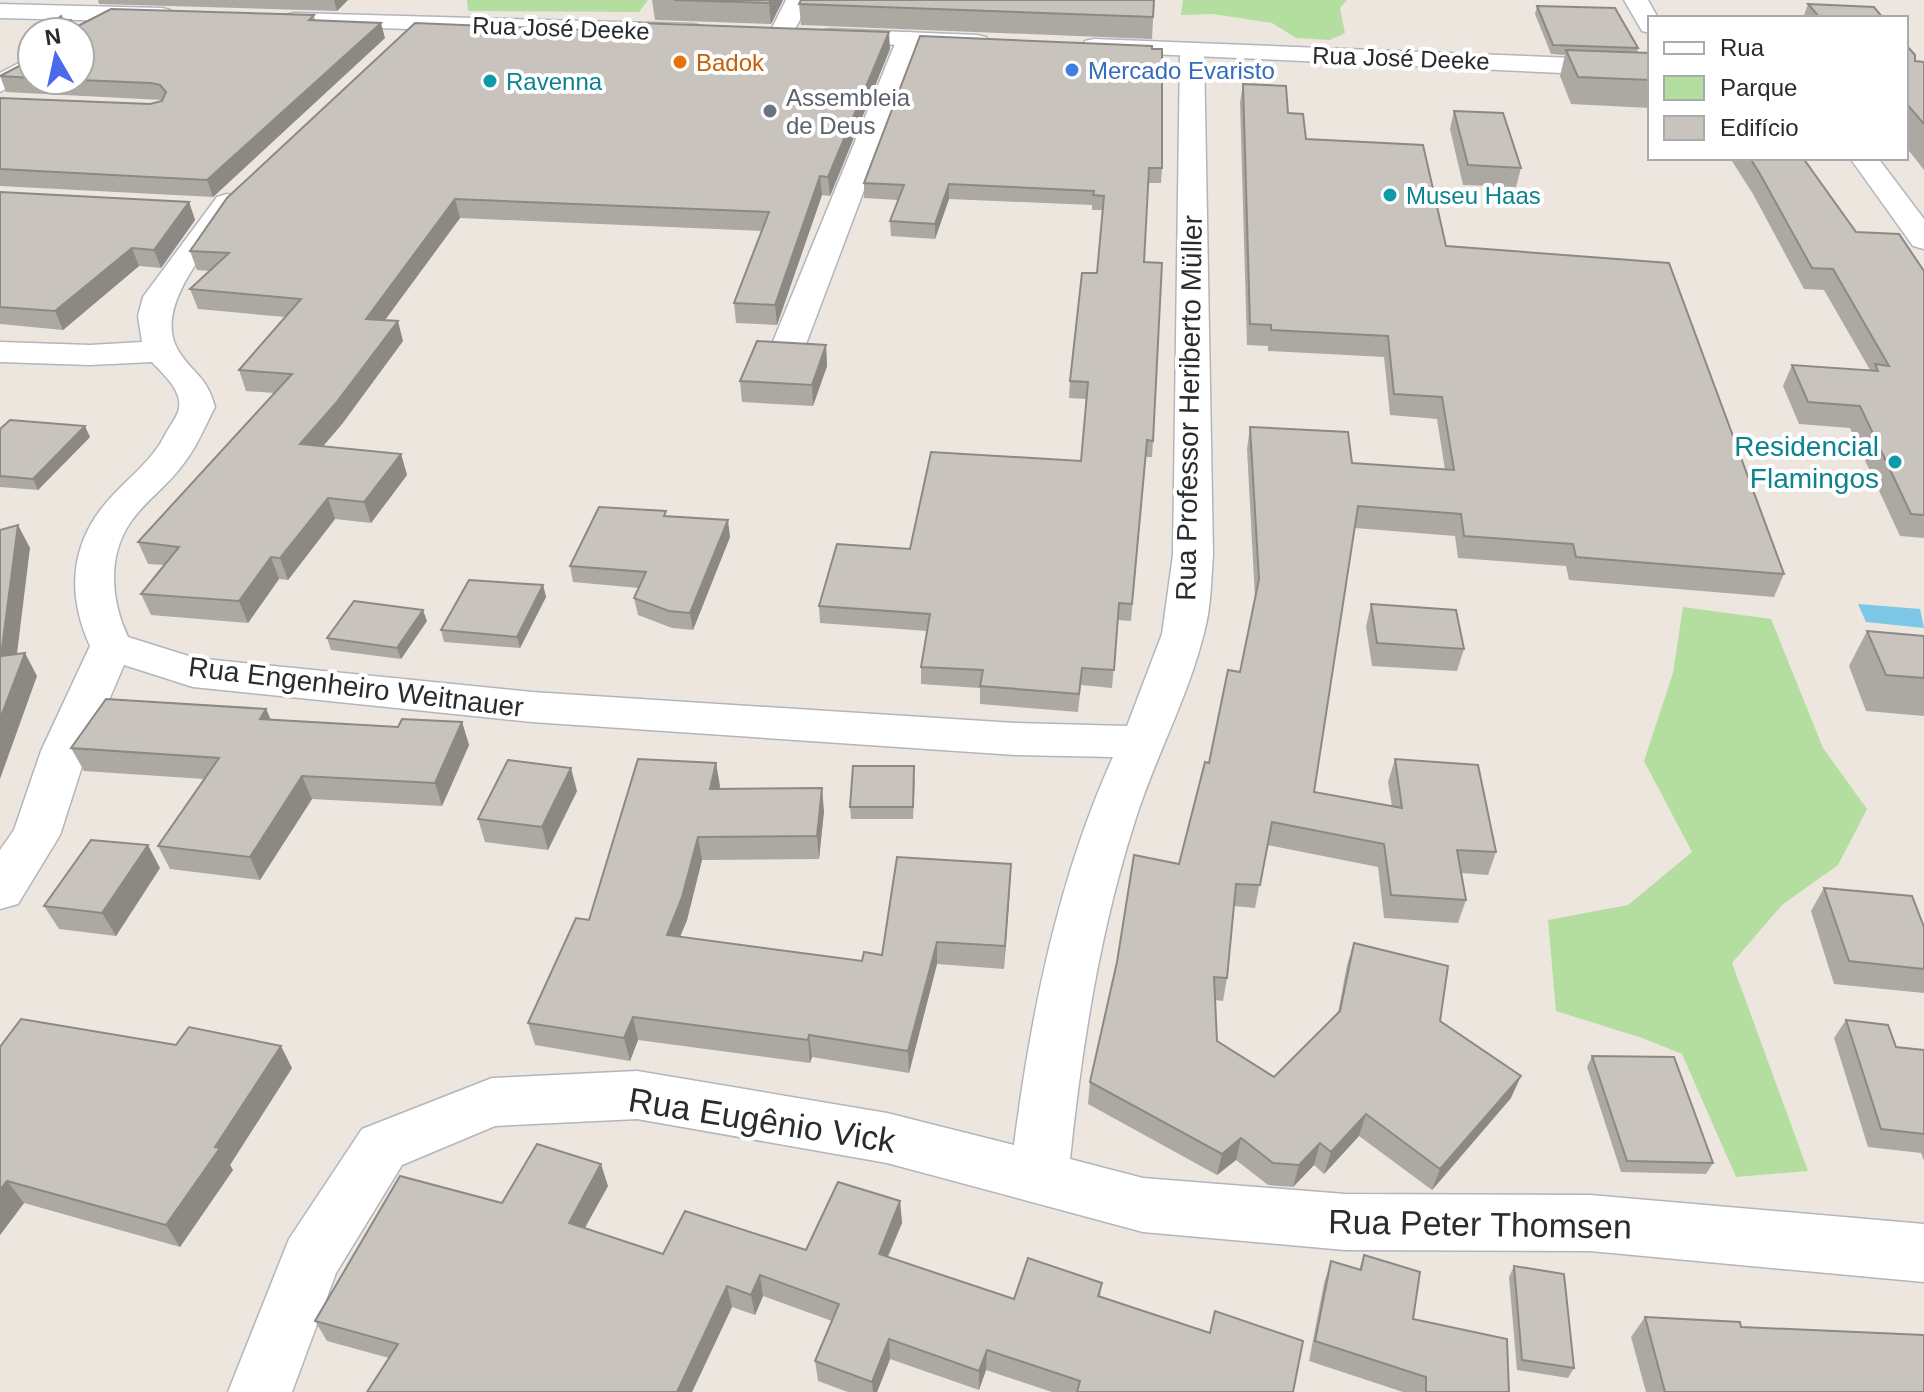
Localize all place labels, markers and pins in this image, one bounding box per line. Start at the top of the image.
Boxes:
place label: Badok [696,49,765,76]
marker: Badok [671,53,689,71]
place label: Mercado Evaristo [1088,57,1275,84]
marker: Mercado Evaristo [1063,61,1081,79]
place label: Ravenna [506,68,603,95]
marker: Ravenna [481,72,499,90]
place label: Assembleia de Deus [786,84,911,139]
marker: Assembleia de Deus [761,102,779,120]
place label: Museu Haas [1406,182,1541,209]
marker: Museu Haas [1381,186,1399,204]
place label: Residencial Flamingos [1734,431,1879,494]
marker: Residencial Flamingos [1886,453,1904,471]

